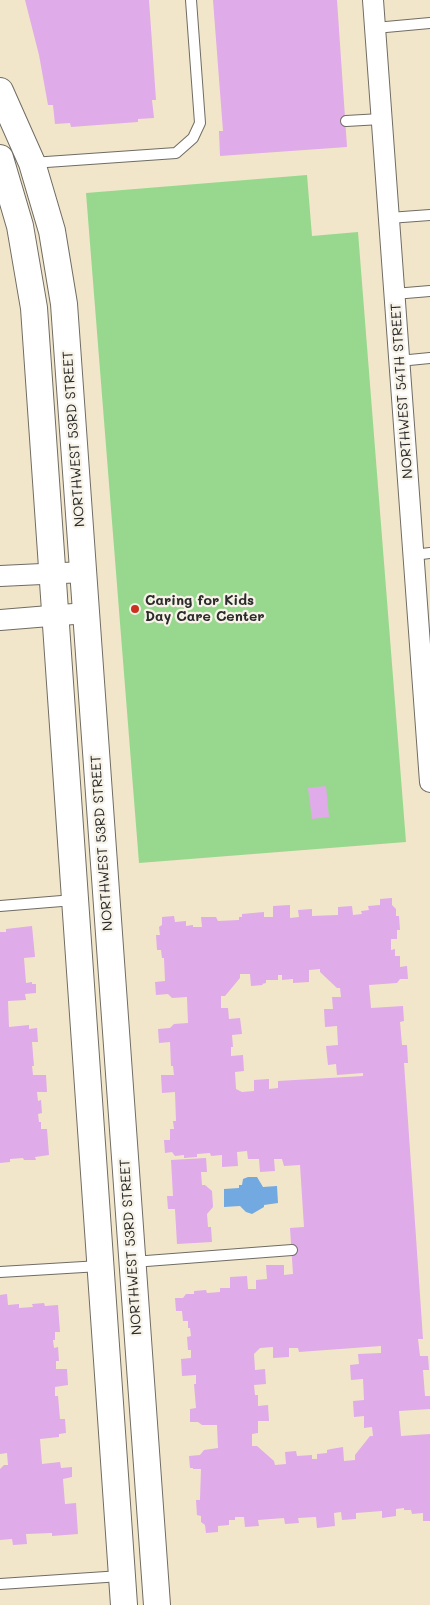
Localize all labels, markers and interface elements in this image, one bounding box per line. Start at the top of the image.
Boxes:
street label: NORTHWEST 54TH STREET [387,303,417,479]
street label: NORTHWEST 53RD STREET [59,350,89,528]
place label: Caring for Kids Day Care Center [145,593,265,626]
marker: Caring for Kids Day Care Center [129,603,141,615]
street label: NORTHWEST 53RD STREET [87,754,117,932]
street label: NORTHWEST 53RD STREET [116,1158,146,1336]

